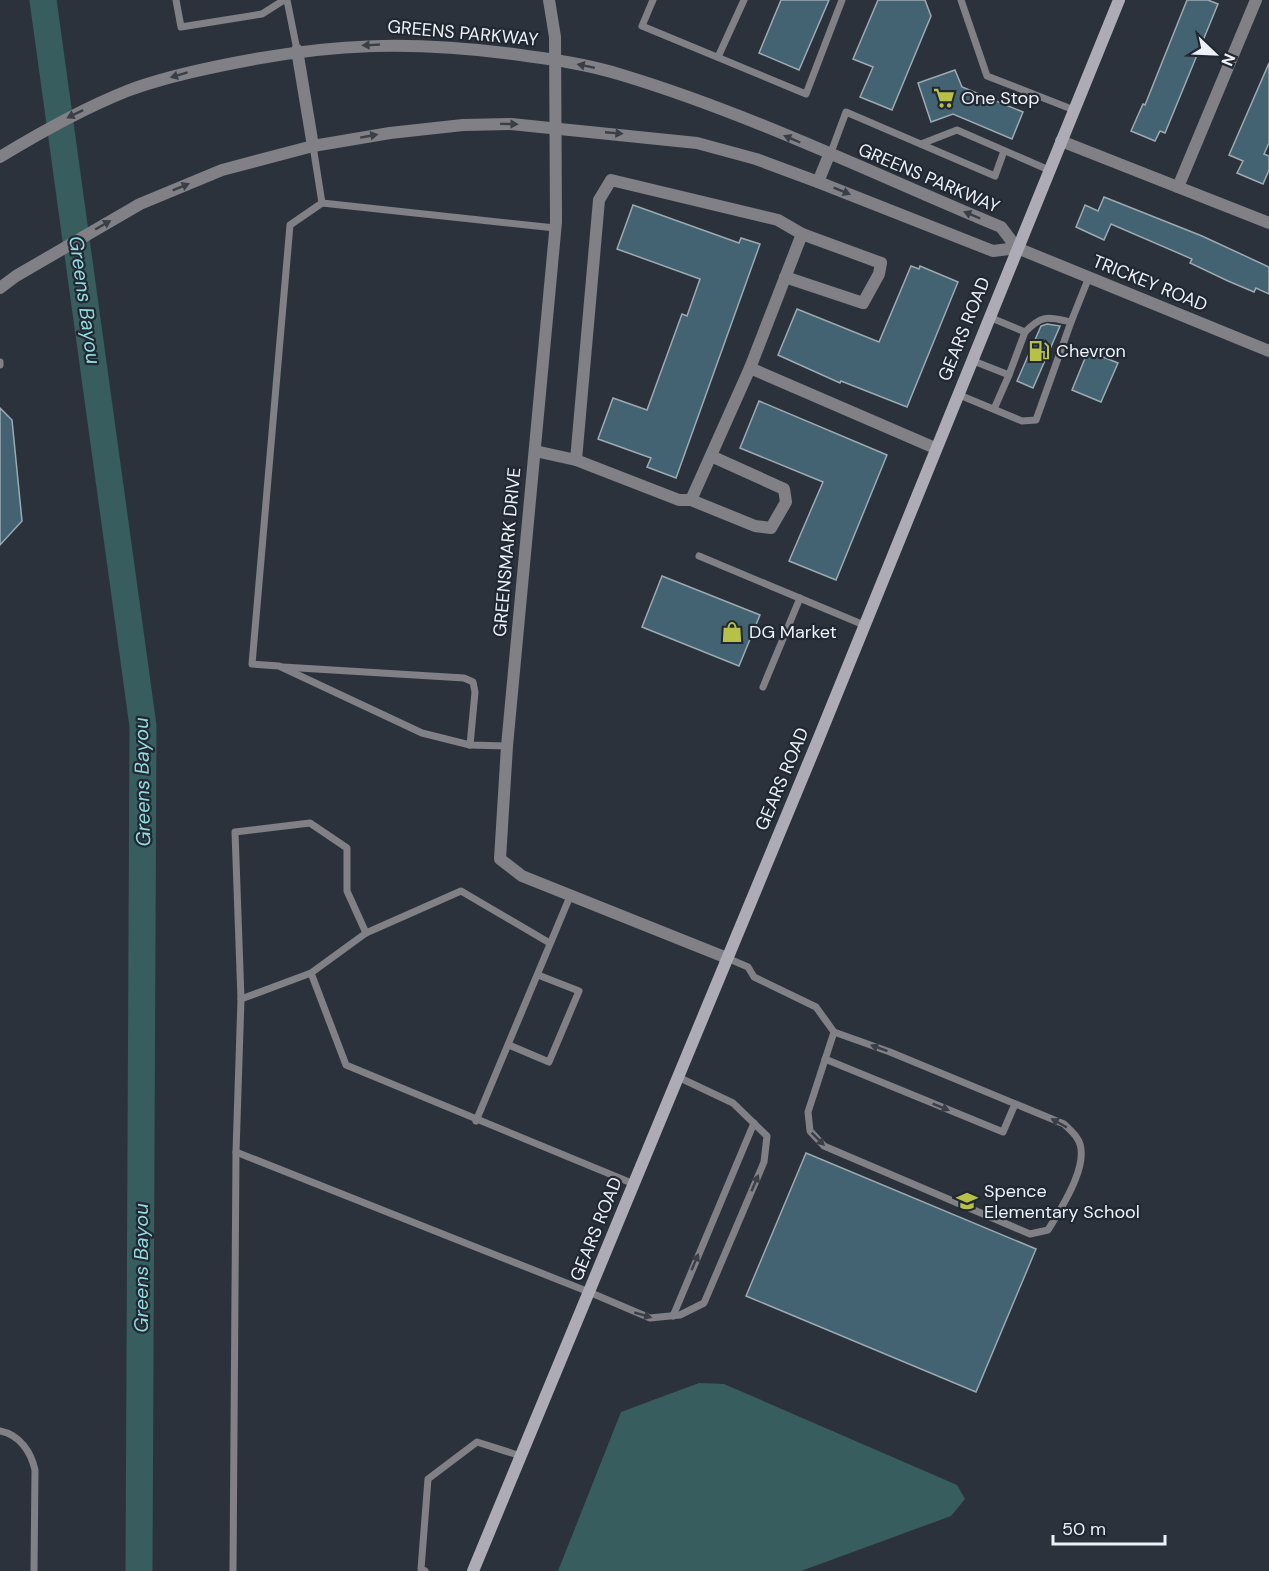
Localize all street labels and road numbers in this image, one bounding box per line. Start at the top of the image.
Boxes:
street label: GREENS PARKWAY [386,14,540,52]
street label: GREENS PARKWAY [855,137,1004,219]
street label: TRICKEY ROAD [1089,249,1211,317]
street label: GEARS ROAD [932,274,996,384]
street label: GREENSMARK DRIVE [488,466,526,638]
street label: GEARS ROAD [750,724,814,834]
street label: GEARS ROAD [564,1174,628,1284]

